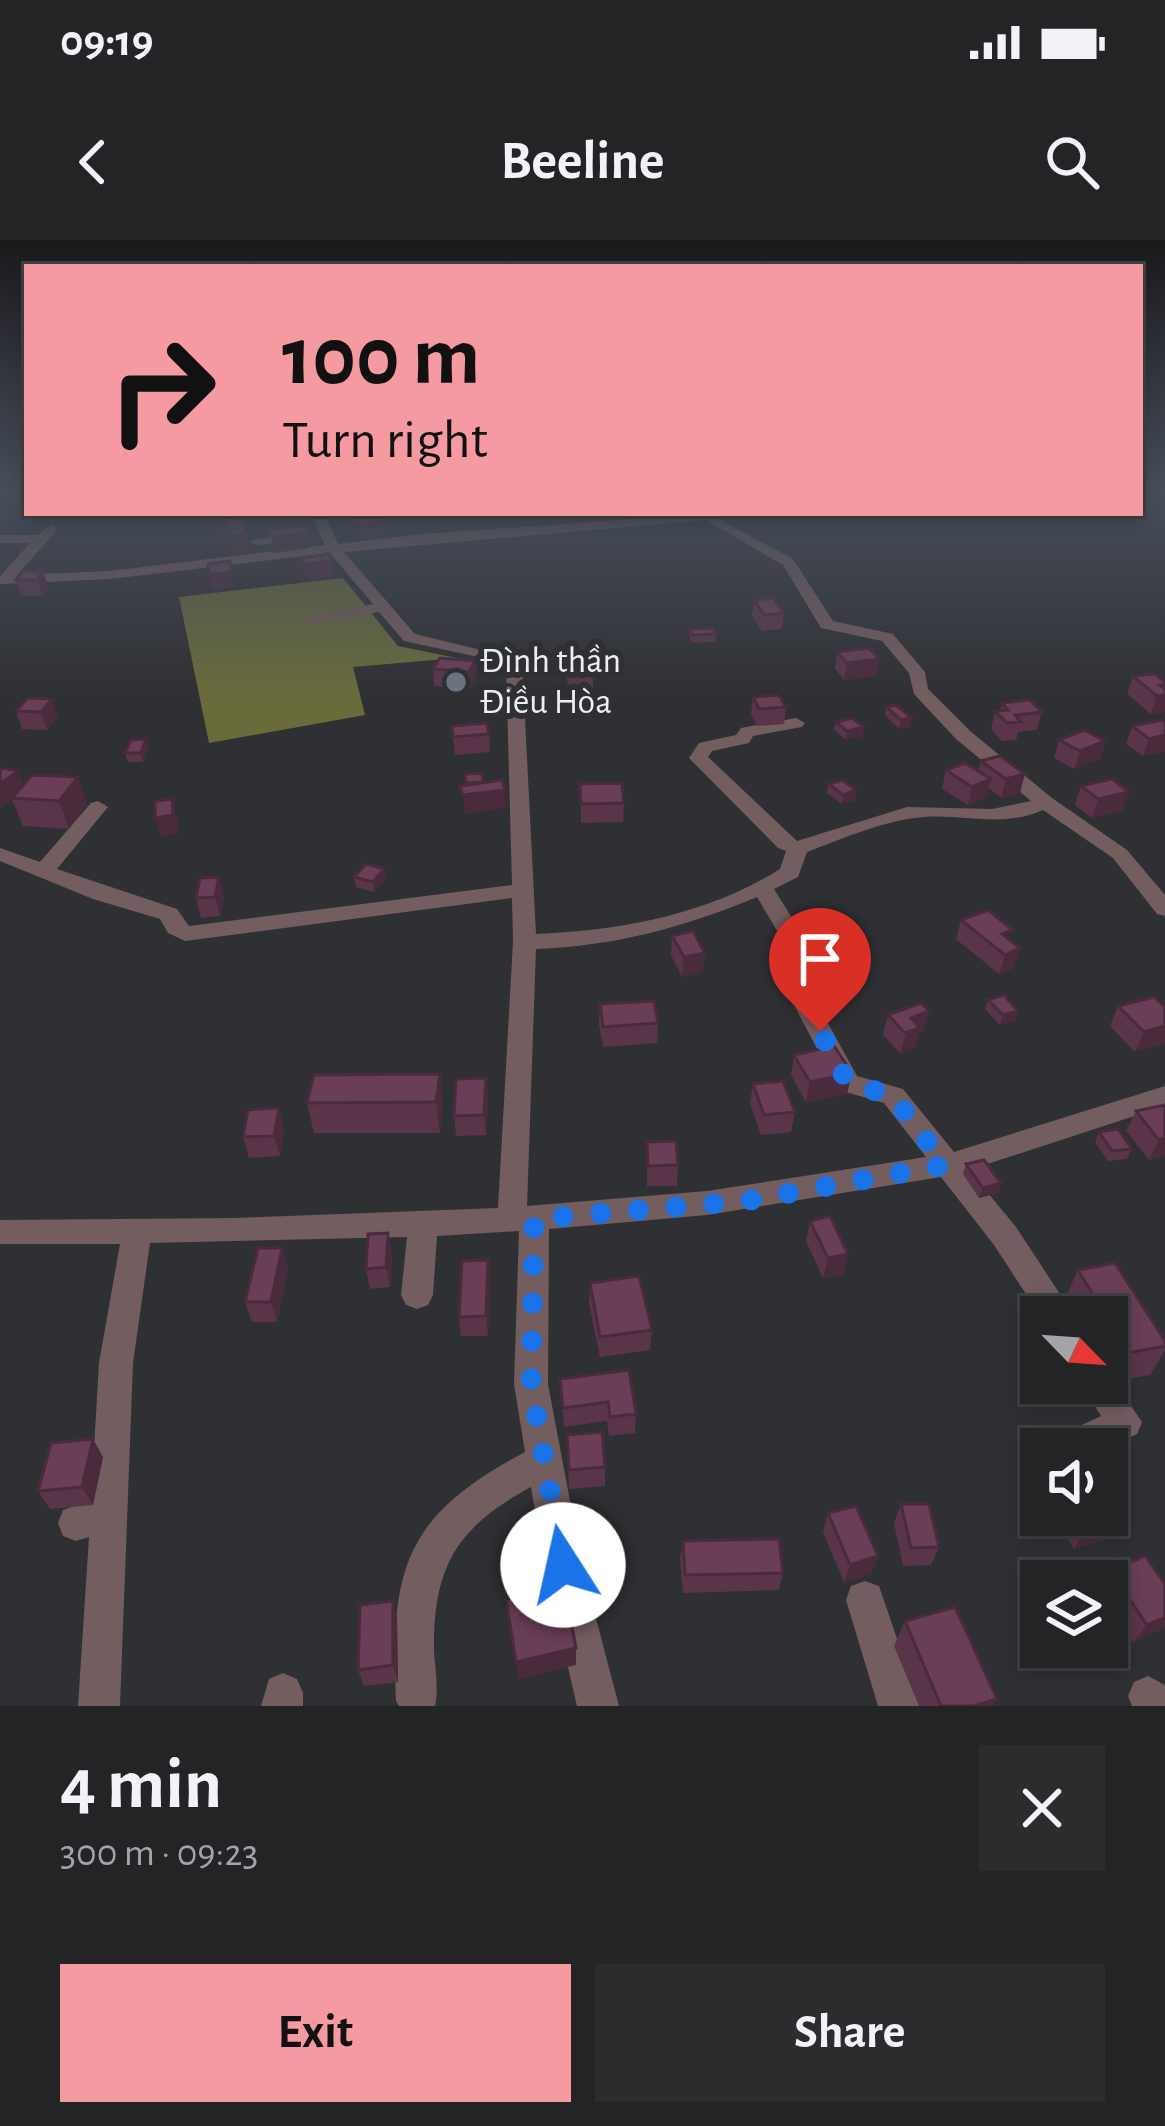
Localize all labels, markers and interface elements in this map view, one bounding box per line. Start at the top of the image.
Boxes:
text: 09:19 [60,19,153,64]
icon: back [60,129,126,195]
icon: search [1039,129,1105,195]
text: Beeline [500,135,665,189]
icon: right [84,312,240,468]
text: 100 m [282,316,480,400]
text: Turn right [282,414,488,468]
place label: Đình thần Điều Hòa [480,643,621,720]
marker: Đình thần Điều Hòa [443,669,469,695]
pin [769,908,871,1031]
icon: arrive [787,926,853,992]
north arrow [1020,1296,1128,1404]
map controls [1020,1296,1128,1668]
button: sound [1020,1428,1128,1536]
position arrow [500,1502,626,1628]
button: layers [1020,1560,1128,1668]
button: close [979,1745,1105,1871]
text: 4 min [60,1749,222,1821]
text: 300 m · 09:23 [60,1834,258,1873]
button: Exit [60,1964,571,2102]
button: Share [595,1964,1105,2102]

